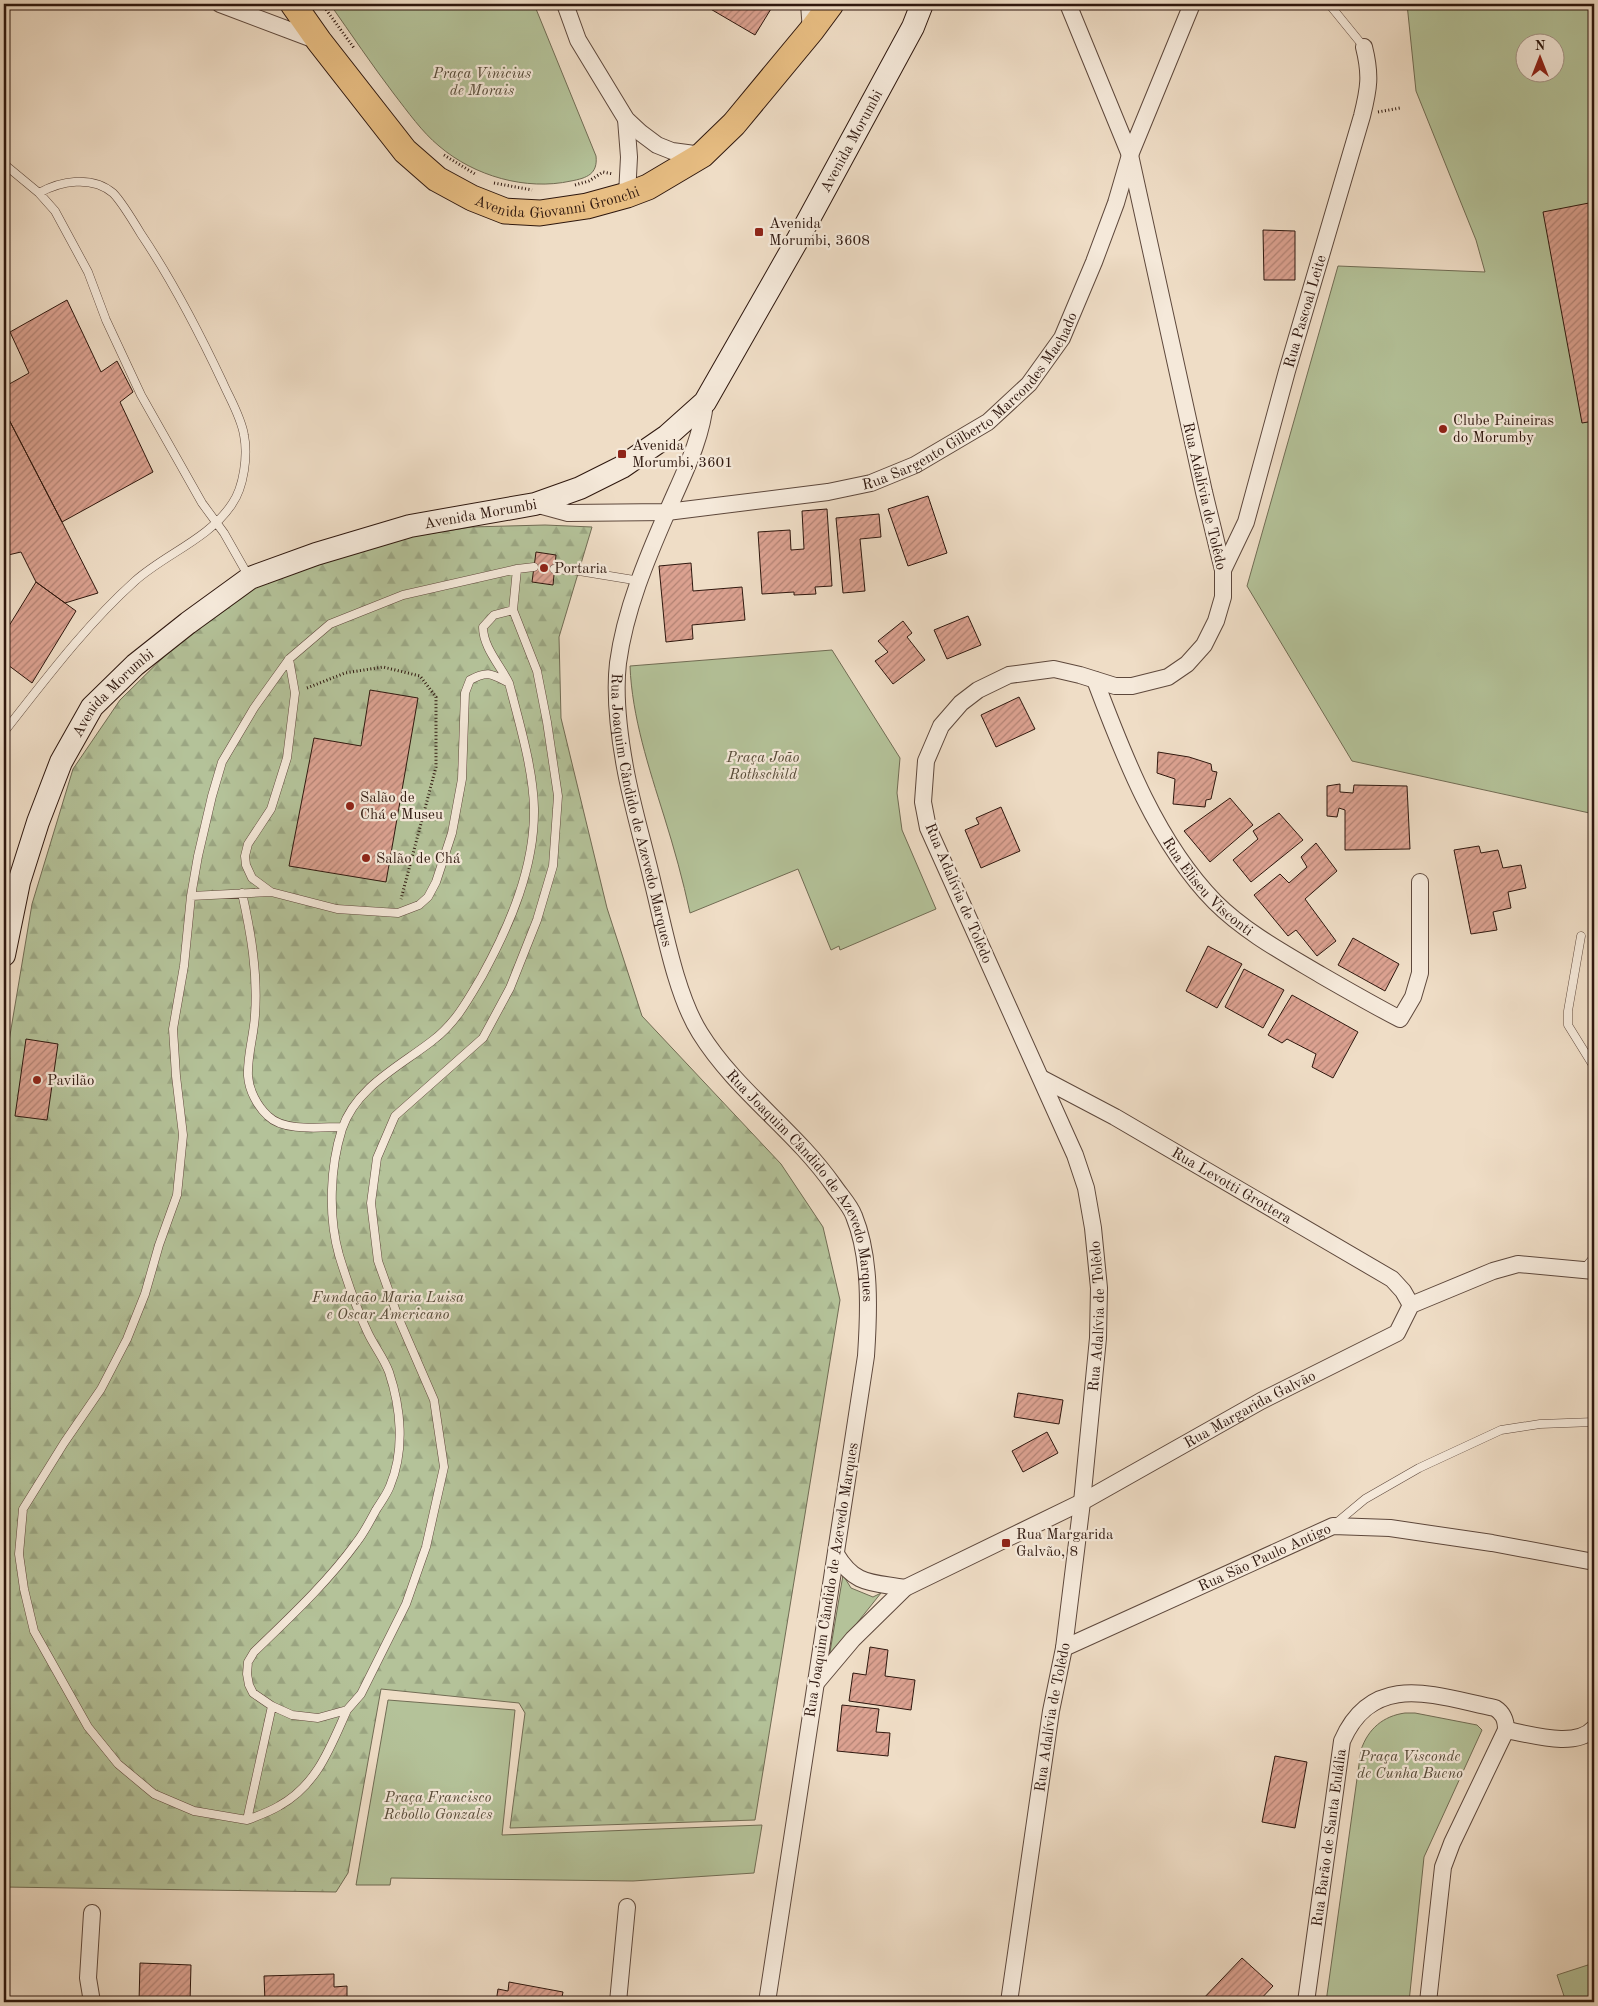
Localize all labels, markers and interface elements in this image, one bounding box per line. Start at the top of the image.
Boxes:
north arrow [1516,32,1566,82]
text: N [1535,39,1546,53]
park label: Praça Vinicius de Morais [432,67,531,99]
street label: Avenida Morumbi [819,88,886,195]
street label: Avenida Giovanni Gronchi [472,185,642,222]
place label: Avenida Morumbi, 3608 [769,217,870,249]
marker: Avenida Morumbi, 3608 [753,226,765,238]
street label: Rua Pascoal Leite [1282,253,1330,370]
street label: Rua Sargento Gilberto Marcondes Machado [861,310,1081,494]
place label: Clube Paineiras do Morumby [1453,414,1554,446]
street label: Rua Adalívia de Tolêdo [1179,421,1228,572]
marker: Clube Paineiras do Morumby [1437,423,1449,435]
place label: Avenida Morumbi, 3601 [632,439,733,471]
marker: Avenida Morumbi, 3601 [616,448,628,460]
street label: Avenida Morumbi [423,498,538,532]
marker: Portaria [538,562,550,574]
place label: Portaria [554,562,608,577]
street label: Avenida Morumbi [71,647,157,740]
street label: Rua Joaquim Cândido de Azevedo Marques [608,673,674,949]
park label: Praça João Rothschild [726,751,800,783]
place label: Salão de Chá e Museu [360,791,443,823]
marker: Salão de Chá e Museu [344,800,356,812]
street label: Rua Adalívia de Tolêdo [921,821,994,966]
street label: Rua Eliseu Visconti [1159,836,1255,940]
marker: Salão de Chá [360,852,372,864]
place label: Salão de Chá [376,852,461,867]
street label: Rua Joaquim Cândido de Azevedo Marques [722,1068,874,1302]
marker: Pavilão [31,1074,43,1086]
place label: Pavilão [47,1074,94,1089]
street label: Rua Levotti Grottera [1168,1146,1294,1228]
street label: Rua Adalívia de Tolêdo [1087,1240,1108,1392]
park label: Fundação Maria Luisa e Oscar Americano [311,1291,464,1323]
street label: Rua Margarida Galvão [1182,1369,1319,1452]
street label: Rua Joaquim Cândido de Azevedo Marques [803,1442,862,1719]
street label: Rua São Paulo Antigo [1196,1522,1334,1595]
place label: Rua Margarida Galvão, 8 [1016,1528,1114,1560]
marker: Rua Margarida Galvão, 8 [1000,1537,1012,1549]
street label: Rua Adalívia de Tolêdo [1033,1642,1074,1793]
street label: Rua Barão de Santa Eulália [1310,1747,1350,1928]
park label: Praça Visconde de Cunha Bueno [1357,1750,1463,1782]
park label: Praça Francisco Rebollo Gonzales [383,1791,492,1823]

